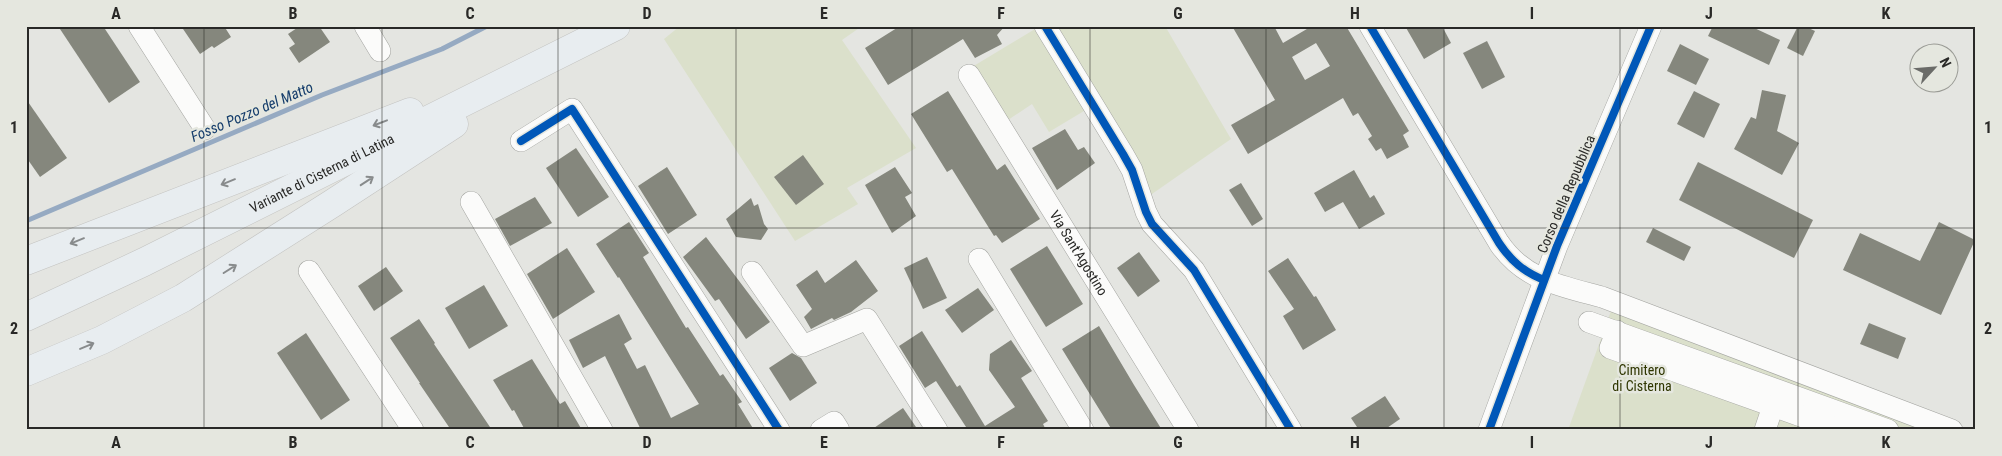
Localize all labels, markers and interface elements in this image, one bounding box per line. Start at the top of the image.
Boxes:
text: A [111,4,121,23]
text: B [289,4,298,23]
text: C [465,4,475,23]
text: D [642,4,652,23]
text: E [820,4,828,23]
text: F [997,4,1005,23]
text: G [1173,4,1183,23]
text: H [1350,4,1360,23]
text: I [1530,4,1534,23]
text: J [1705,4,1713,23]
text: K [1882,4,1891,23]
north arrow [1910,42,1960,92]
text: N [1937,55,1955,70]
water label: Fosso Pozzo del Matto [188,78,316,146]
text: 1 [10,118,18,137]
text: 1 [1984,118,1992,137]
one-way arrow [372,119,388,128]
street label: Variante di Cisterna di Latina [247,130,397,216]
street label: Corso della Repubblica [1534,133,1598,255]
one-way arrow [359,176,373,186]
one-way arrow [221,178,236,187]
street label: Via Sant'Agostino [1046,207,1111,298]
one-way arrow [70,237,85,247]
one-way arrow [222,263,236,273]
text: 2 [10,319,18,338]
text: 2 [1984,319,1992,338]
one-way arrow [79,341,94,351]
park label: Cimitero di Cisterna [1612,362,1672,394]
text: A [111,433,121,452]
text: B [289,433,298,452]
text: C [465,433,475,452]
text: D [642,433,652,452]
text: E [820,433,828,452]
text: F [997,433,1005,452]
text: G [1173,433,1183,452]
text: H [1350,433,1360,452]
text: I [1530,433,1534,452]
text: J [1705,433,1713,452]
text: K [1882,433,1891,452]

